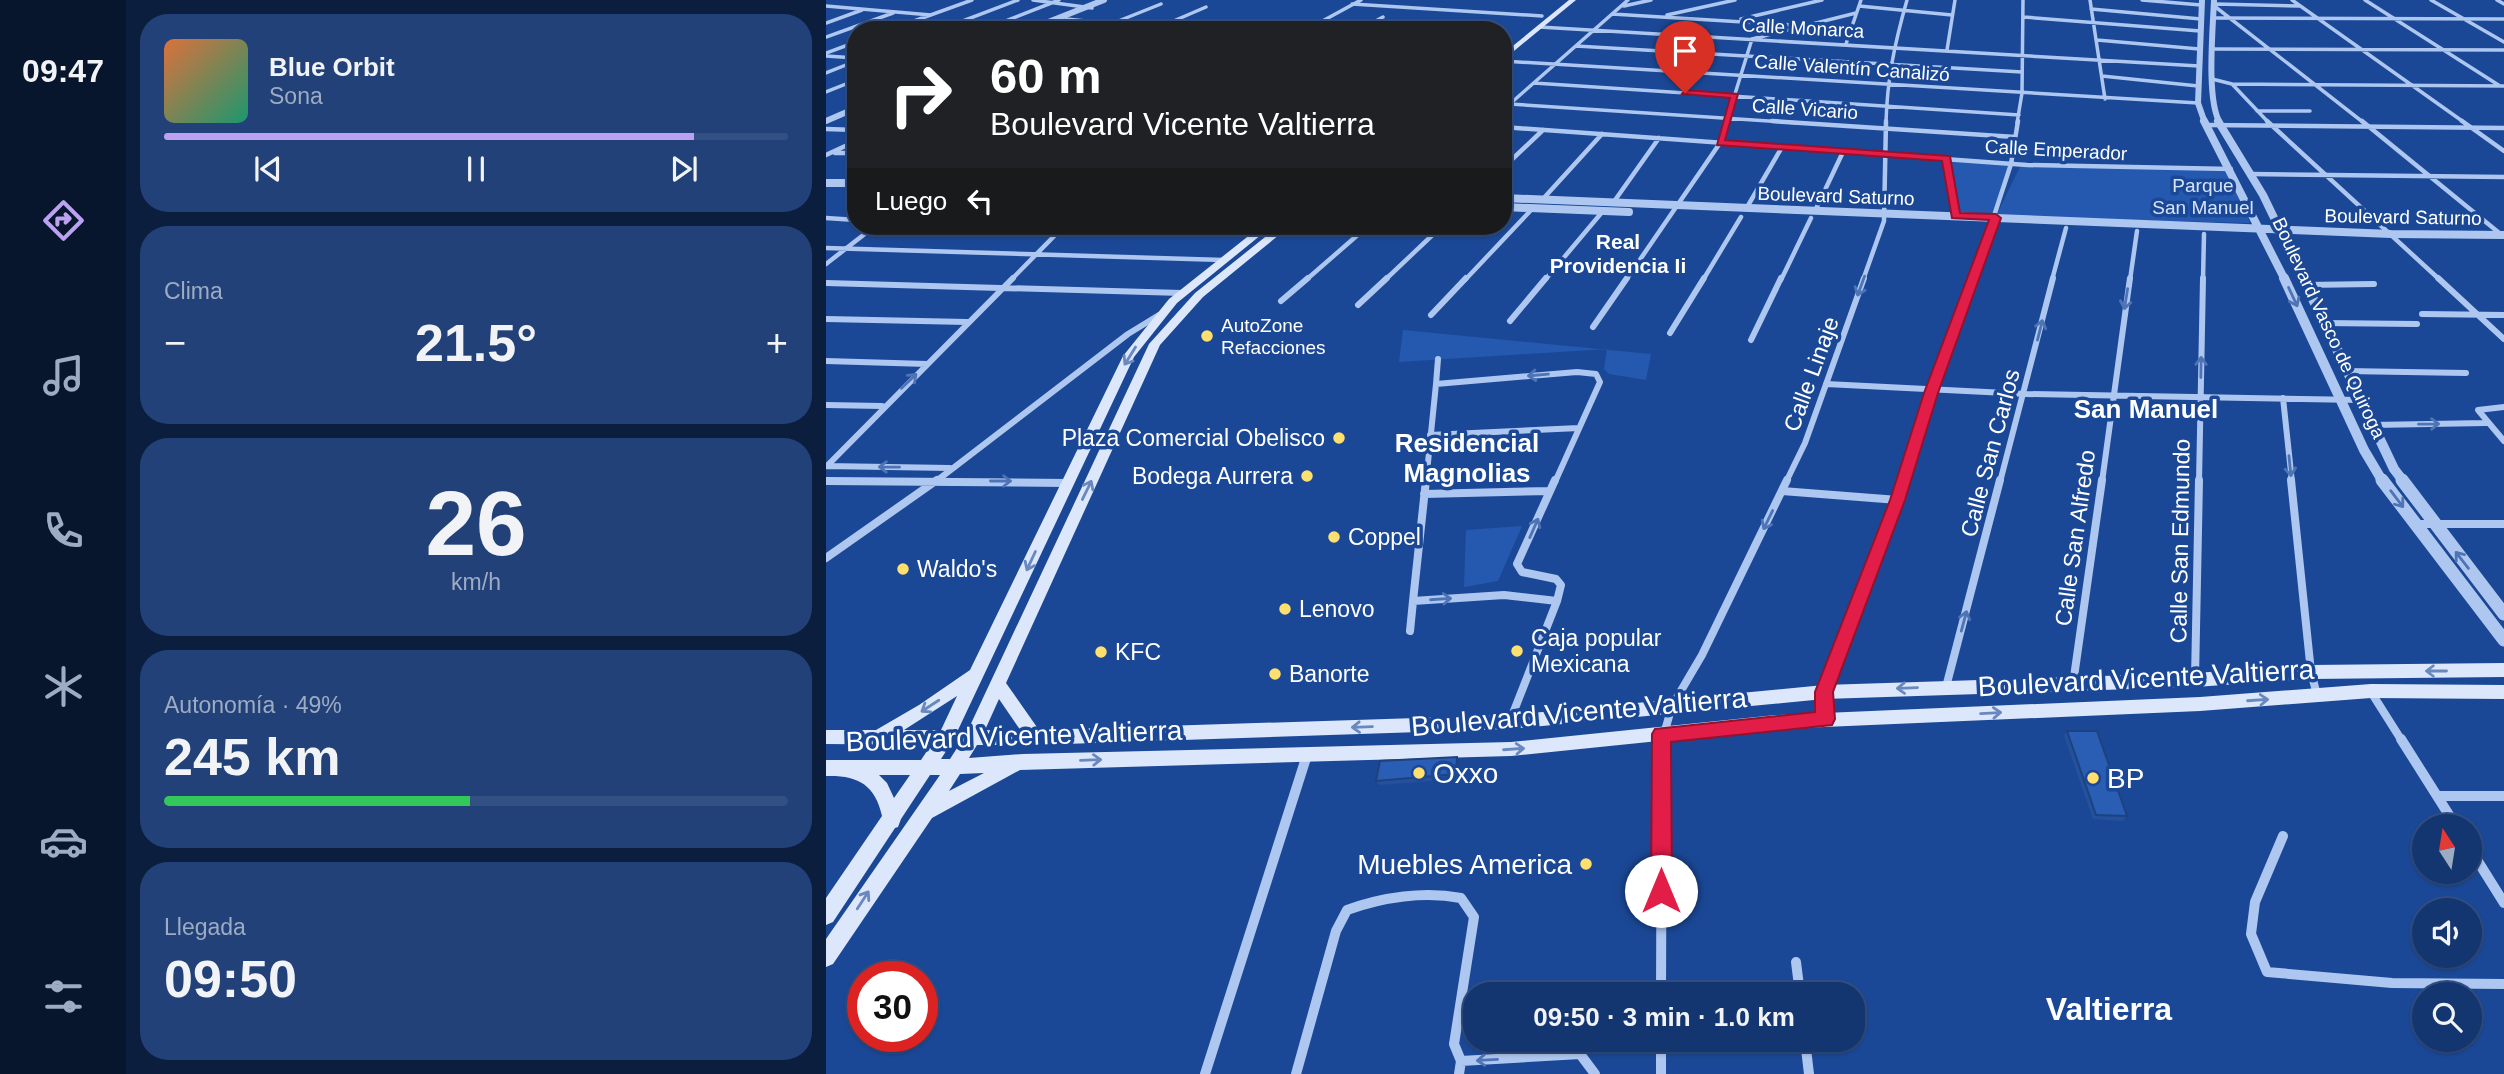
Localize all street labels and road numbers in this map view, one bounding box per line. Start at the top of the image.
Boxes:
street label: Calle Monarca [1741,14,1865,42]
street label: Calle Valentín Canalizó [1753,51,1951,85]
street label: Calle Vicario [1751,95,1859,123]
street label: Calle Emperador [1984,136,2128,164]
street label: Boulevard Saturno [1757,183,1915,209]
street label: Boulevard Saturno [2324,205,2482,229]
street label: Boulevard Vasco de Quiroga [2268,214,2390,442]
street label: Calle Linaje [1778,313,1844,435]
street label: Calle San Carlos [1955,366,2025,540]
street label: Calle San Edmundo [2165,438,2195,644]
street label: Calle San Alfredo [2050,448,2100,628]
street label: Boulevard Vicente Valtierra [1977,654,2315,702]
street label: Boulevard Vicente Valtierra [1410,682,1748,742]
street label: Boulevard Vicente Valtierra [845,715,1183,757]

